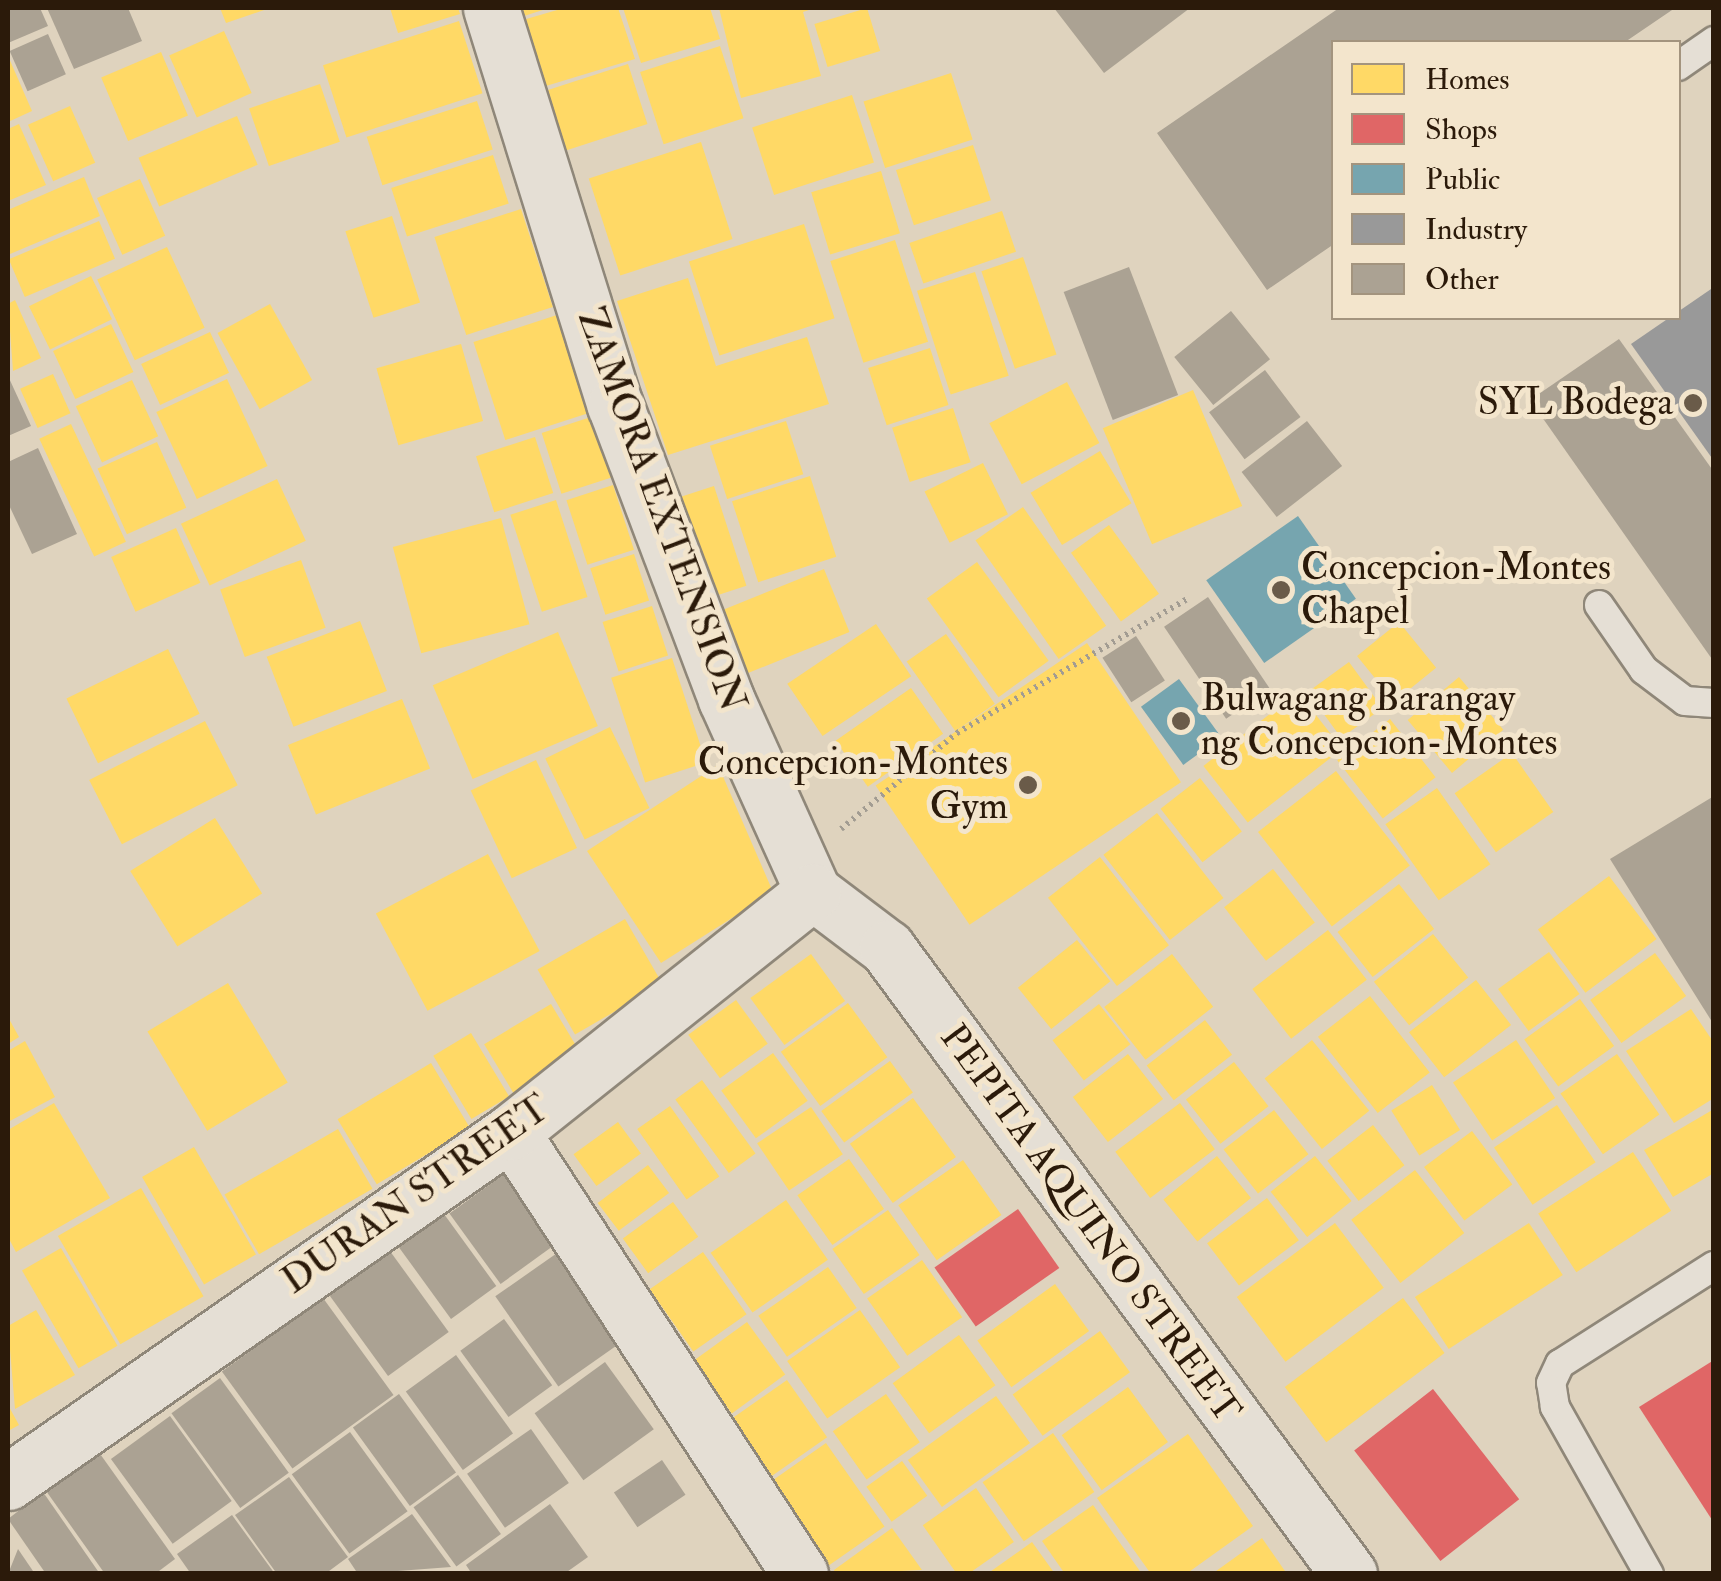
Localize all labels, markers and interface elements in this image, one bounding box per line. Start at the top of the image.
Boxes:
legend [1331,40,1681,320]
text: Homes [1425,61,1510,98]
text: Shops [1425,111,1497,148]
text: Public [1425,161,1500,198]
text: Industry [1425,211,1527,248]
text: Other [1425,261,1499,298]
street label: ZAMORA EXTENSION [567,302,755,718]
place label: SYL Bodega [1478,380,1673,426]
marker: SYL Bodega [1682,392,1704,414]
place label: Concepcion-Montes Chapel [1301,545,1611,634]
marker: Concepcion-Montes Chapel [1270,579,1292,601]
place label: Bulwagang Barangay ng Concepcion-Montes [1201,676,1557,766]
marker: Bulwagang Barangay ng Concepcion-Montes [1170,710,1192,732]
place label: Concepcion-Montes Gym [698,740,1008,829]
marker: Concepcion-Montes Gym [1017,774,1039,796]
street label: PEPITA AQUINO STREET [930,1016,1250,1432]
street label: DURAN STREET [274,1086,558,1304]

